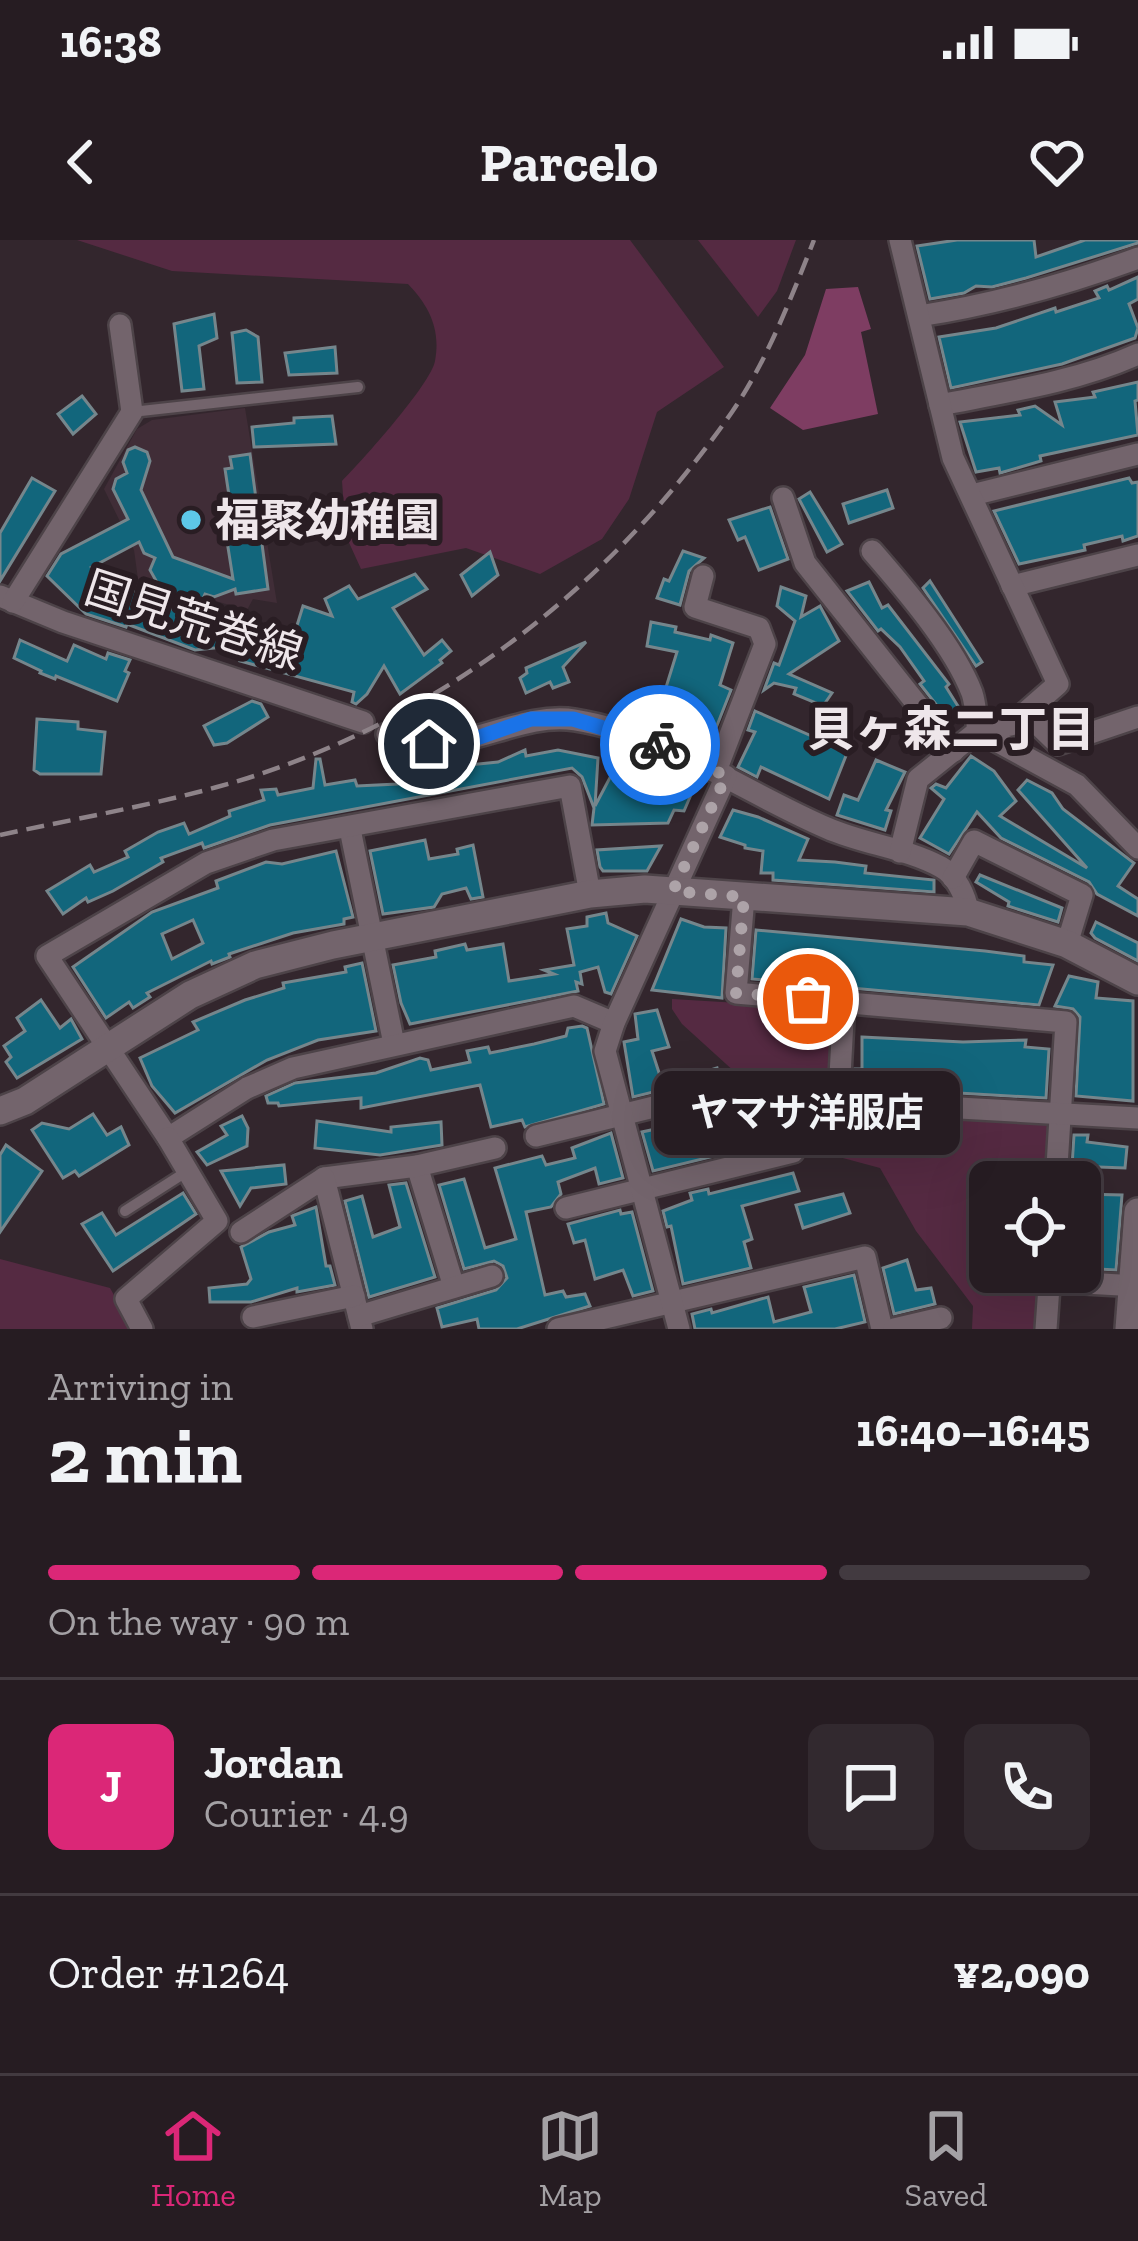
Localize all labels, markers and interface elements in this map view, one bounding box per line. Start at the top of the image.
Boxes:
text: 16:38 [60,15,162,69]
icon: back [48,129,114,195]
icon: heart [1024,129,1090,195]
text: Parcelo [480,130,658,195]
place label: 福聚幼稚園 [215,494,440,548]
marker: 福聚幼稚園 [178,507,204,533]
street label: 国見荒巻線 [78,561,309,681]
courier [600,685,720,805]
pin [378,693,480,795]
district label: 貝ヶ森二丁目 [807,701,1095,758]
icon: home [396,711,462,777]
icon: bike [627,712,693,778]
pin [757,948,859,1050]
icon: bag [775,966,841,1032]
callout: ヤマサ洋服店 [655,1071,961,1155]
text: ヤマサ洋服店 [690,1089,924,1136]
map controls [969,1161,1101,1293]
button: locate [969,1161,1101,1293]
text: Arriving in [48,1363,233,1410]
text: 16:40–16:45 [856,1404,1090,1458]
text: 2 min [48,1408,242,1502]
text: On the way · 90 m [48,1598,349,1645]
button: chat [808,1724,934,1850]
button: phone [964,1724,1090,1850]
text: Jordan [204,1736,343,1790]
text: J [100,1760,122,1814]
text: Courier · 4.9 [204,1790,409,1837]
text: Order #1264 [48,1946,289,2000]
text: ¥2,090 [953,1946,1090,2000]
tab: Home [151,2103,236,2214]
tab: Map [537,2103,603,2214]
tab: Saved [905,2103,987,2214]

